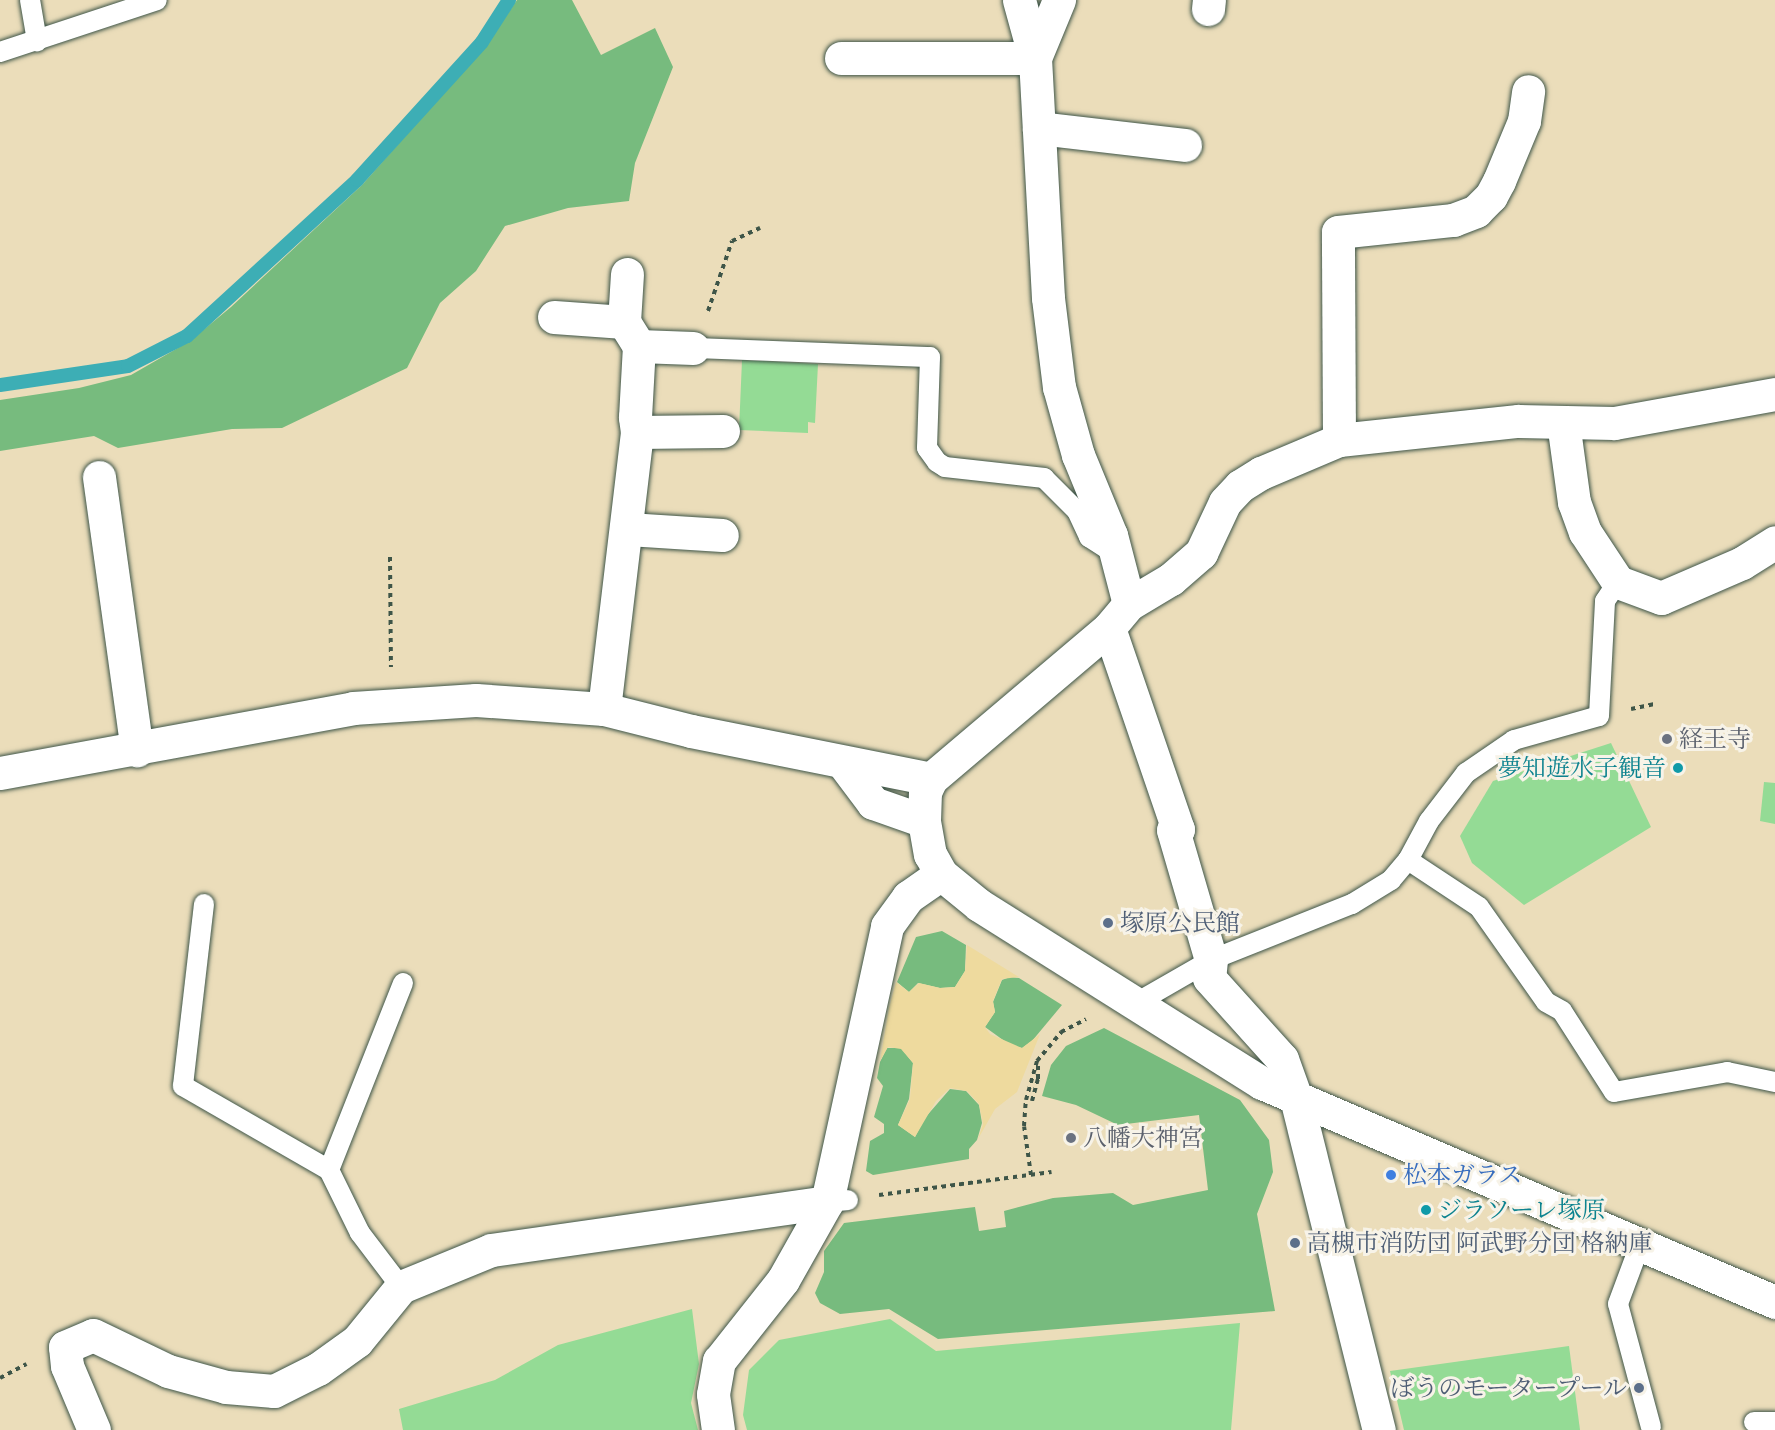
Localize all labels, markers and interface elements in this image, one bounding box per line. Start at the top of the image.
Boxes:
place label: 経王寺 [1679,725,1751,753]
marker: 経王寺 [1660,732,1674,746]
place label: 夢知遊水子観音 [1498,754,1666,782]
marker: 夢知遊水子観音 [1671,761,1685,775]
place label: 塚原公民館 [1120,909,1240,937]
marker: 塚原公民館 [1101,916,1115,930]
place label: 八幡大神宮 [1083,1124,1203,1152]
marker: 八幡大神宮 [1064,1131,1078,1145]
place label: 松本ガラス [1403,1161,1523,1189]
marker: 松本ガラス [1384,1168,1398,1182]
place label: ジラソーレ塚原 [1438,1196,1606,1224]
marker: ジラソーレ塚原 [1419,1203,1433,1217]
place label: 高槻市消防団 阿武野分団 格納庫 [1307,1229,1653,1257]
marker: 高槻市消防団 阿武野分団 格納庫 [1288,1236,1302,1250]
place label: ぼうのモータープール [1389,1374,1627,1402]
marker: ぼうのモータープール [1632,1381,1646,1395]

